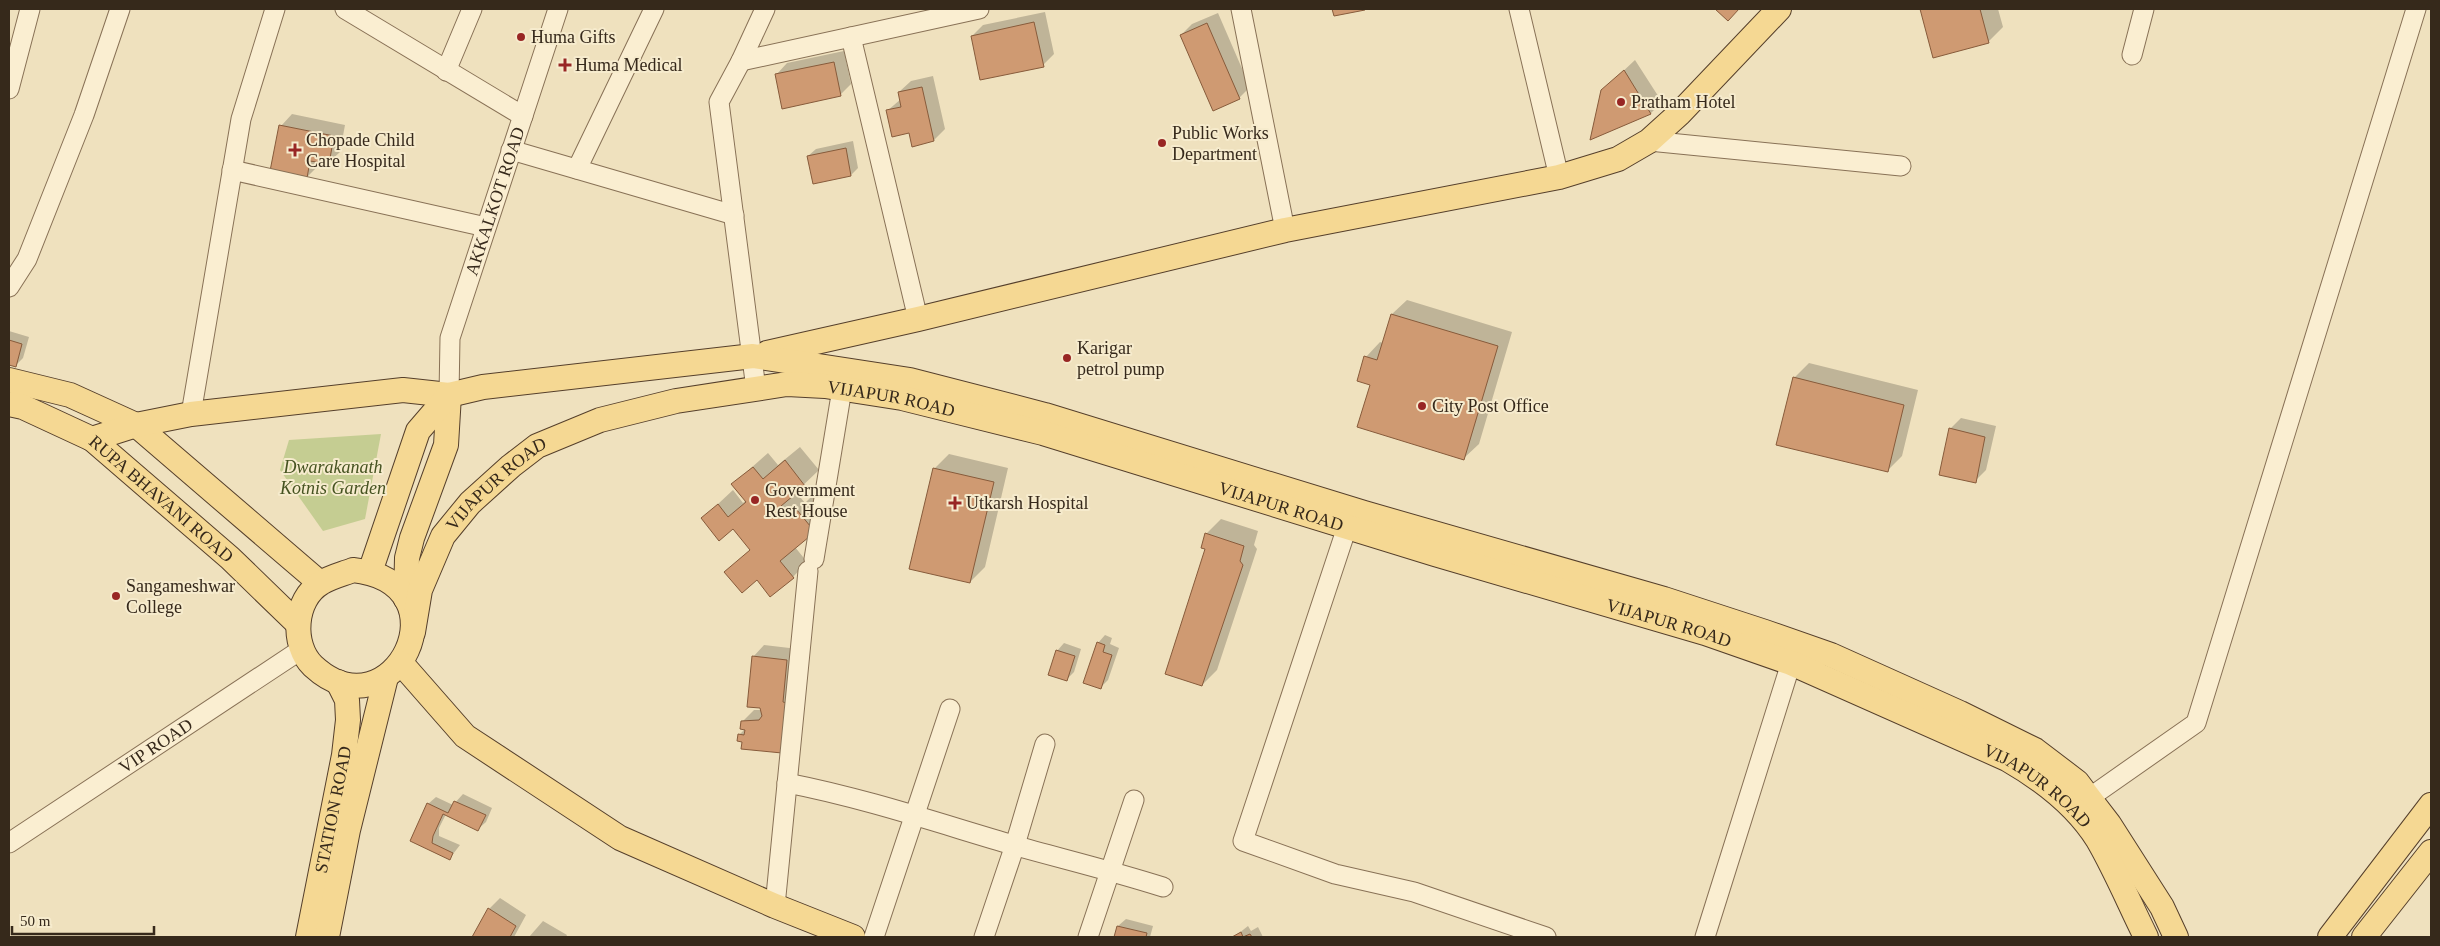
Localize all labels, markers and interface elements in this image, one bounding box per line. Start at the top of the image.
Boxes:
place label: Huma Gifts [531,27,616,47]
marker: Huma Gifts [515,31,527,43]
place label: Huma Medical [575,55,682,75]
marker: Huma Medical [559,59,571,71]
place label: Pratham Hotel [1631,92,1735,112]
marker: Pratham Hotel [1615,96,1627,108]
place label: Public Works Department [1172,123,1269,164]
street label: AKKALKOT ROAD [461,124,529,278]
place label: Chopade Child Care Hospital [306,130,415,171]
marker: Public Works Department [1156,137,1168,149]
marker: Chopade Child Care Hospital [288,143,302,157]
place label: Karigar petrol pump [1077,338,1165,379]
marker: Karigar petrol pump [1061,352,1073,364]
street label: VIJAPUR ROAD [826,376,957,421]
place label: City Post Office [1432,396,1549,416]
marker: City Post Office [1416,400,1428,412]
street label: RUPA BHAVANI ROAD [85,431,238,566]
street label: VIJAPUR ROAD [442,433,549,535]
park label: Dwarakanath Kotnis Garden [279,457,386,498]
street label: VIJAPUR ROAD [1216,478,1346,535]
place label: Government Rest House [765,480,855,521]
place label: Utkarsh Hospital [966,493,1088,513]
marker: Government Rest House [749,494,761,506]
marker: Utkarsh Hospital [948,496,962,510]
place label: Sangameshwar College [126,576,235,617]
marker: Sangameshwar College [110,590,122,602]
street label: VIJAPUR ROAD [1604,595,1734,651]
street label: VIP ROAD [115,714,196,777]
street label: VIJAPUR ROAD [1980,740,2095,832]
street label: STATION ROAD [311,745,355,875]
scale bar [12,904,155,936]
text: 50 m [20,913,51,929]

